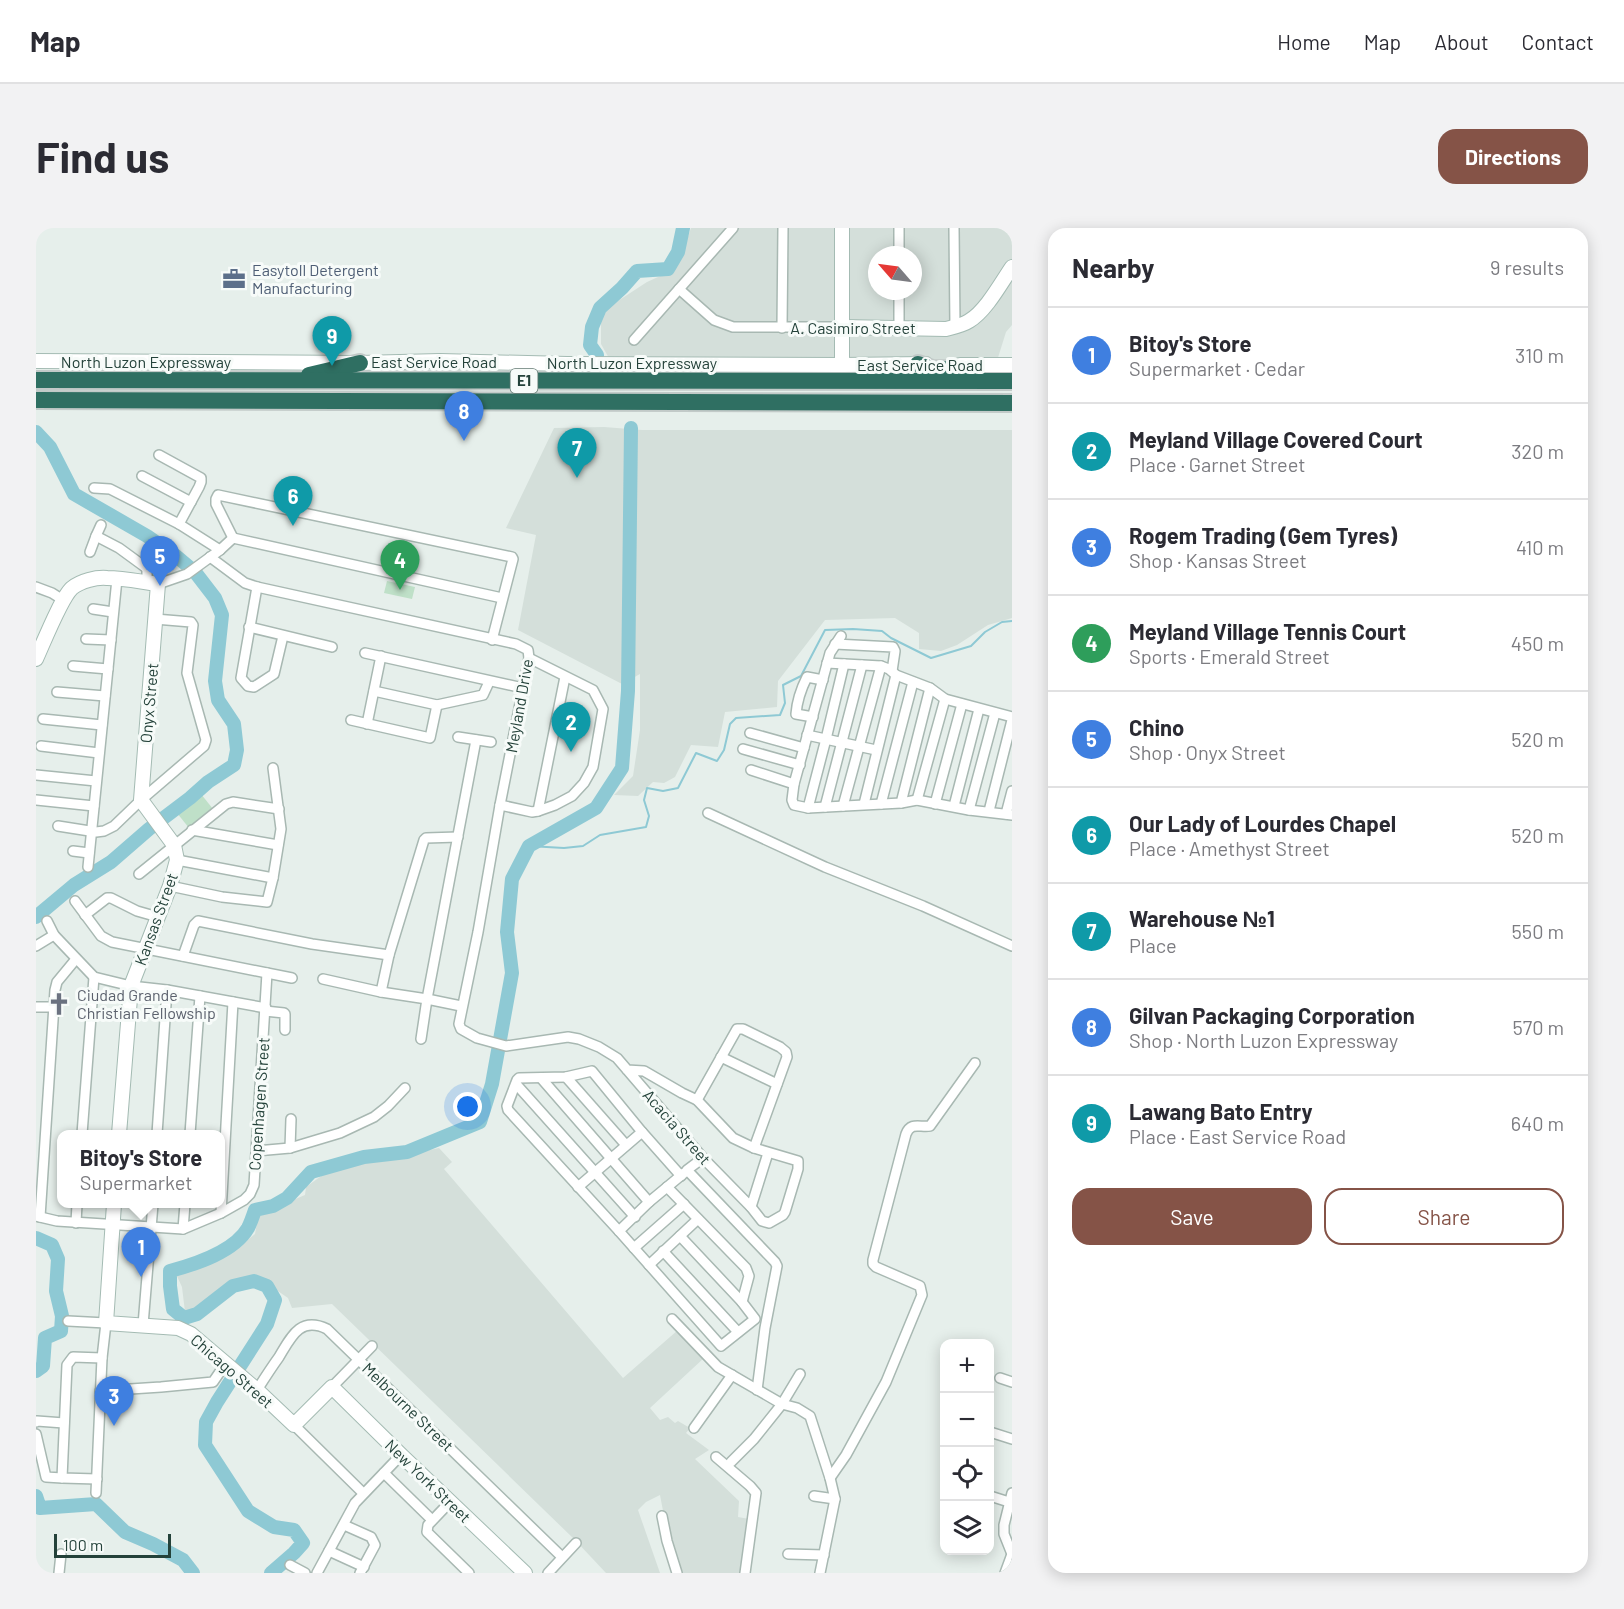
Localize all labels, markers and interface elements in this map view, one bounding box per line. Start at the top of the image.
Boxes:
text: Map [30,24,81,58]
text: Home [1277,29,1331,54]
text: Map [1364,29,1401,54]
text: About [1434,29,1489,54]
text: Contact [1522,29,1594,54]
button: Directions [1438,129,1588,184]
text: Find us [36,131,169,181]
north arrow [868,246,922,300]
text: Nearby [1072,252,1154,283]
text: 9 results [1490,255,1564,279]
place label: Easytoll Detergent Manufacturing [252,260,379,297]
office icon: Easytoll Detergent Manufacturing [221,266,247,292]
pin: 9 [312,316,352,366]
street label: A. Casimiro Street [790,318,916,337]
text: Bitoy's Store [1129,330,1252,356]
text: 1 [1088,343,1095,367]
text: 310 m [1515,343,1564,367]
street label: North Luzon Expressway [61,352,232,371]
street label: East Service Road [371,352,497,371]
street label: North Luzon Expressway [547,353,718,372]
street label: East Service Road [857,355,983,374]
text: Supermarket · Cedar [1129,356,1305,380]
road number: E1 [510,369,538,393]
pin: 8 [444,392,484,441]
text: Meyland Village Covered Court [1129,426,1423,452]
pin: 7 [558,428,596,478]
text: 2 [1086,439,1097,463]
text: 320 m [1511,439,1564,463]
text: Place · Garnet Street [1129,452,1306,476]
pin: 6 [274,476,312,526]
text: Rogem Trading (Gem Tyres) [1129,522,1397,548]
text: 3 [1086,535,1097,559]
text: 410 m [1516,535,1564,559]
pin: 5 [140,536,180,586]
pin: 4 [380,540,420,590]
text: Shop · Kansas Street [1129,548,1307,572]
text: Meyland Village Tennis Court [1129,618,1406,644]
text: 4 [1085,631,1098,655]
text: 450 m [1511,631,1564,655]
text: Sports · Emerald Street [1129,644,1330,668]
street label: Meyland Drive [501,657,536,754]
street label: Onyx Street [136,662,161,744]
pin: 2 [552,702,590,752]
text: Chino [1129,714,1184,740]
text: 5 [1086,727,1097,751]
text: 520 m [1511,727,1564,751]
text: Shop · Onyx Street [1129,740,1286,764]
text: Our Lady of Lourdes Chapel [1129,810,1396,836]
text: 6 [1086,823,1097,847]
text: 520 m [1511,823,1564,847]
text: Place · Amethyst Street [1129,836,1330,860]
street label: Kansas Street [130,870,181,968]
text: Warehouse №1 [1129,905,1275,931]
text: 7 [1087,919,1096,943]
text: 550 m [1512,919,1564,943]
text: Place [1129,933,1177,957]
place label: Ciudad Grande Christian Fellowship [77,985,216,1022]
church icon: Ciudad Grande Christian Fellowship [46,991,72,1017]
text: Gilvan Packaging Corporation [1129,1002,1415,1028]
text: 8 [1086,1015,1097,1039]
text: 570 m [1512,1015,1564,1039]
text: Shop · North Luzon Expressway [1129,1028,1398,1052]
street label: Copenhagen Street [244,1037,273,1171]
street label: Acacia Street [640,1085,715,1168]
your location [453,1092,482,1121]
text: Lawang Bato Entry [1129,1098,1313,1124]
text: 9 [1086,1111,1097,1135]
text: 640 m [1511,1111,1564,1135]
text: Place · East Service Road [1129,1124,1346,1148]
popup [57,1130,225,1208]
text: Bitoy's Store [80,1144,202,1170]
text: Supermarket [80,1170,192,1194]
button: Save [1072,1188,1312,1245]
button: Share [1324,1188,1564,1245]
pin: 1 [122,1228,160,1277]
street label: Chicago Street [187,1330,277,1412]
map controls [940,1339,994,1555]
button: + [940,1339,994,1393]
street label: Melbourne Street [359,1358,458,1455]
pin: 3 [94,1376,134,1426]
button: − [940,1393,994,1447]
street label: New York Street [382,1435,475,1526]
button: locate [940,1447,994,1501]
button: layers [940,1501,994,1555]
scale bar [54,1531,171,1558]
text: 100 m [63,1535,103,1554]

